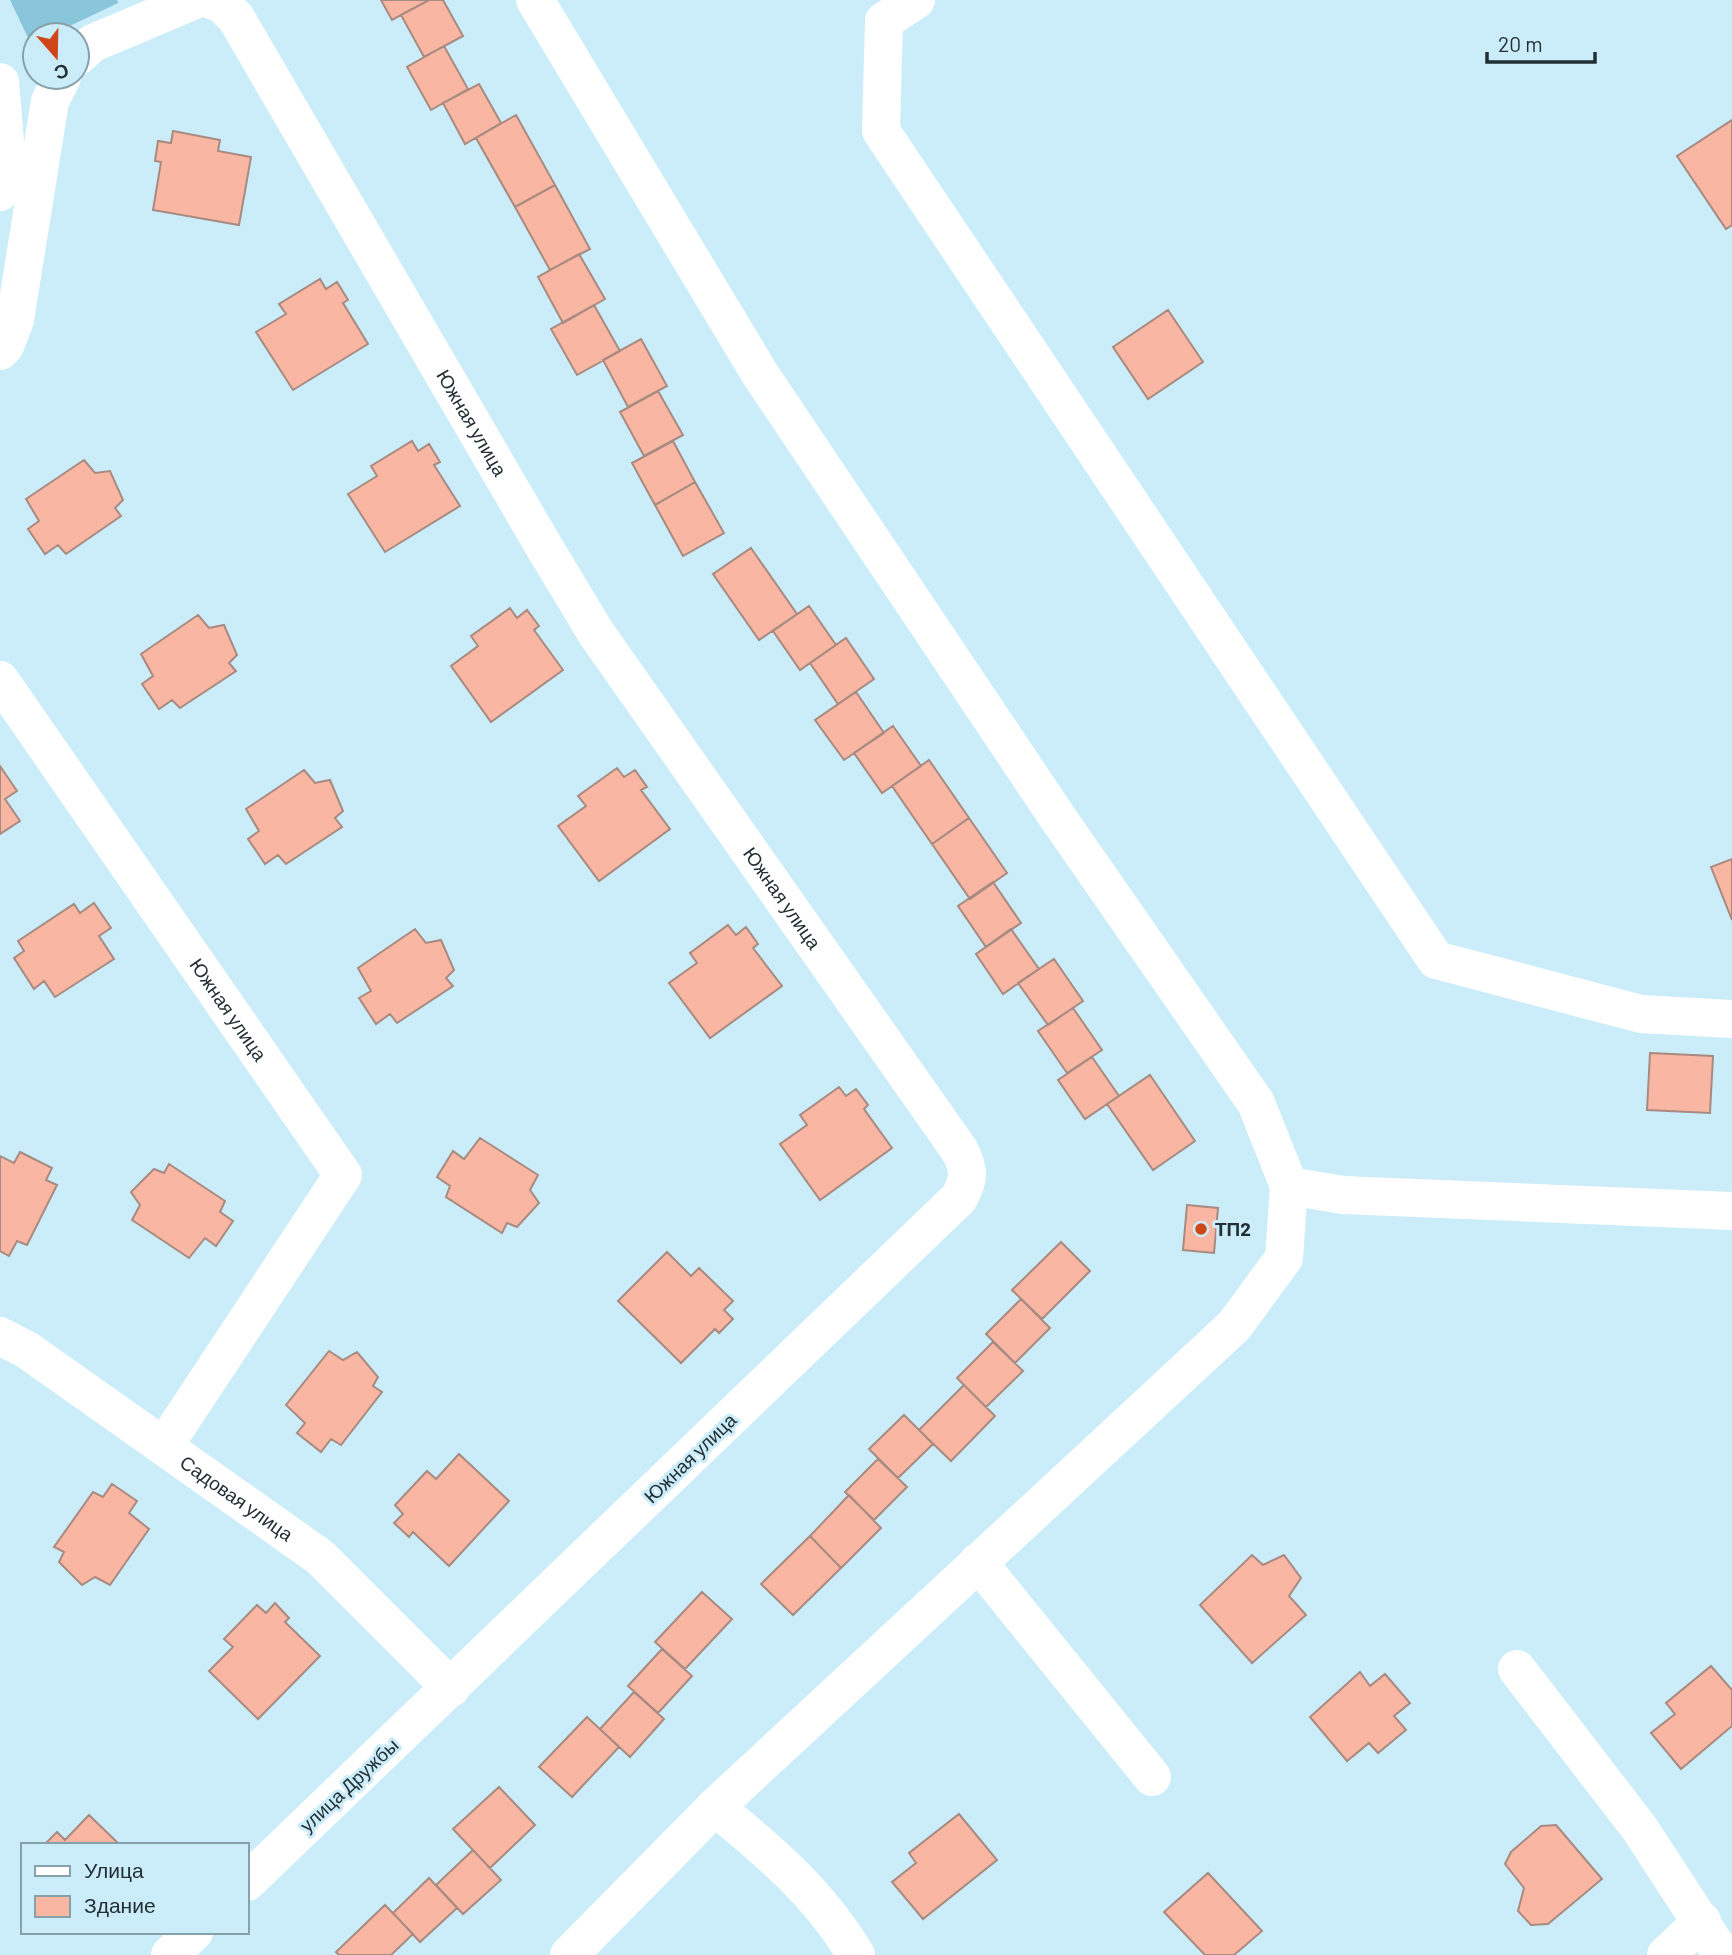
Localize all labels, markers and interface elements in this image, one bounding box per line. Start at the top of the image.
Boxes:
north arrow [21,21,91,91]
scale bar [1487,21,1596,65]
text: 20 m [1498,31,1543,56]
text: С [51,59,72,86]
street label: Южная улица [432,365,512,480]
street label: Южная улица [739,842,827,953]
street label: Южная улица [185,954,272,1065]
place label: ТП2 [1215,1217,1251,1240]
marker: ТП2 [1193,1221,1209,1237]
street label: Южная улица [639,1408,741,1507]
street label: Садовая улица [176,1450,298,1546]
street label: улица Дружбы [295,1733,403,1836]
legend [21,1843,248,1934]
text: Улица [84,1857,144,1882]
text: Здание [84,1892,156,1917]

